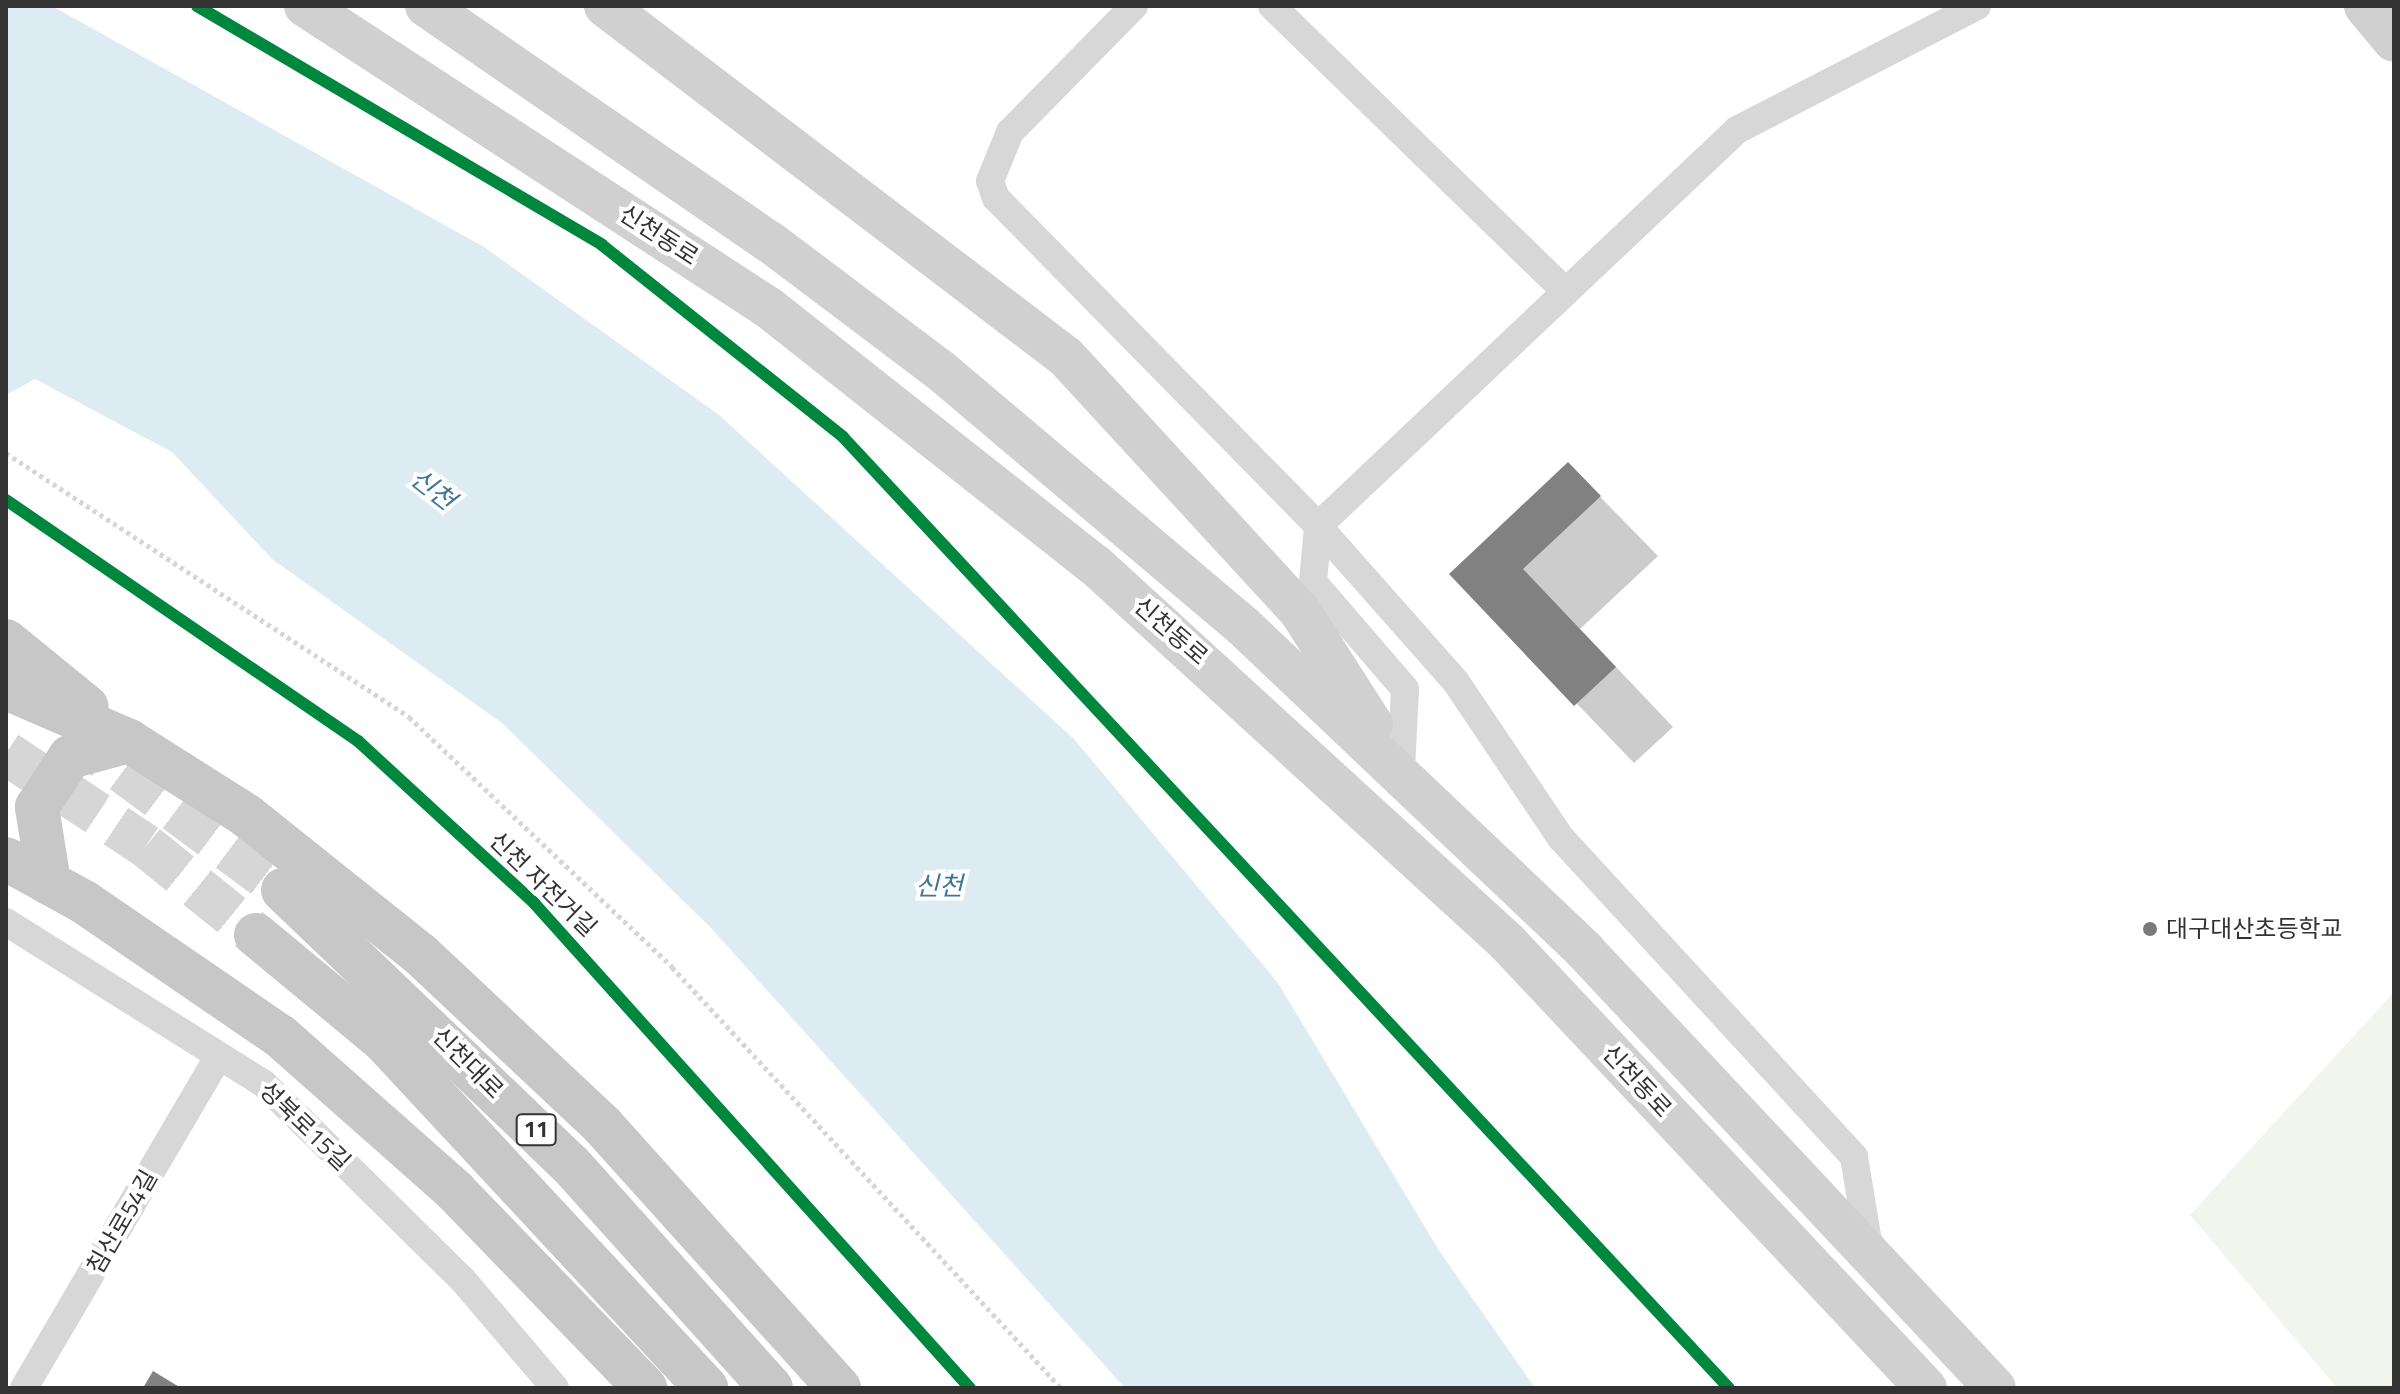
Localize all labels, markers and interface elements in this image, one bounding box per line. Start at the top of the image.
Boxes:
street label: 신천동로 [614,199,704,271]
water label: 신천 [405,462,461,516]
street label: 신천동로 [1128,591,1214,671]
street label: 신천 자전거길 [483,826,603,942]
water label: 신천 [915,870,963,902]
place label: 대구대산초등학교 [2166,915,2343,943]
marker: 대구대산초등학교 [2141,920,2159,938]
street label: 신천대로 [427,1022,509,1104]
street label: 신천동로 [1596,1039,1678,1123]
street label: 성북로15길 [254,1076,356,1176]
road number: 11 [514,1112,558,1148]
street label: 침산로54길 [81,1165,163,1279]

